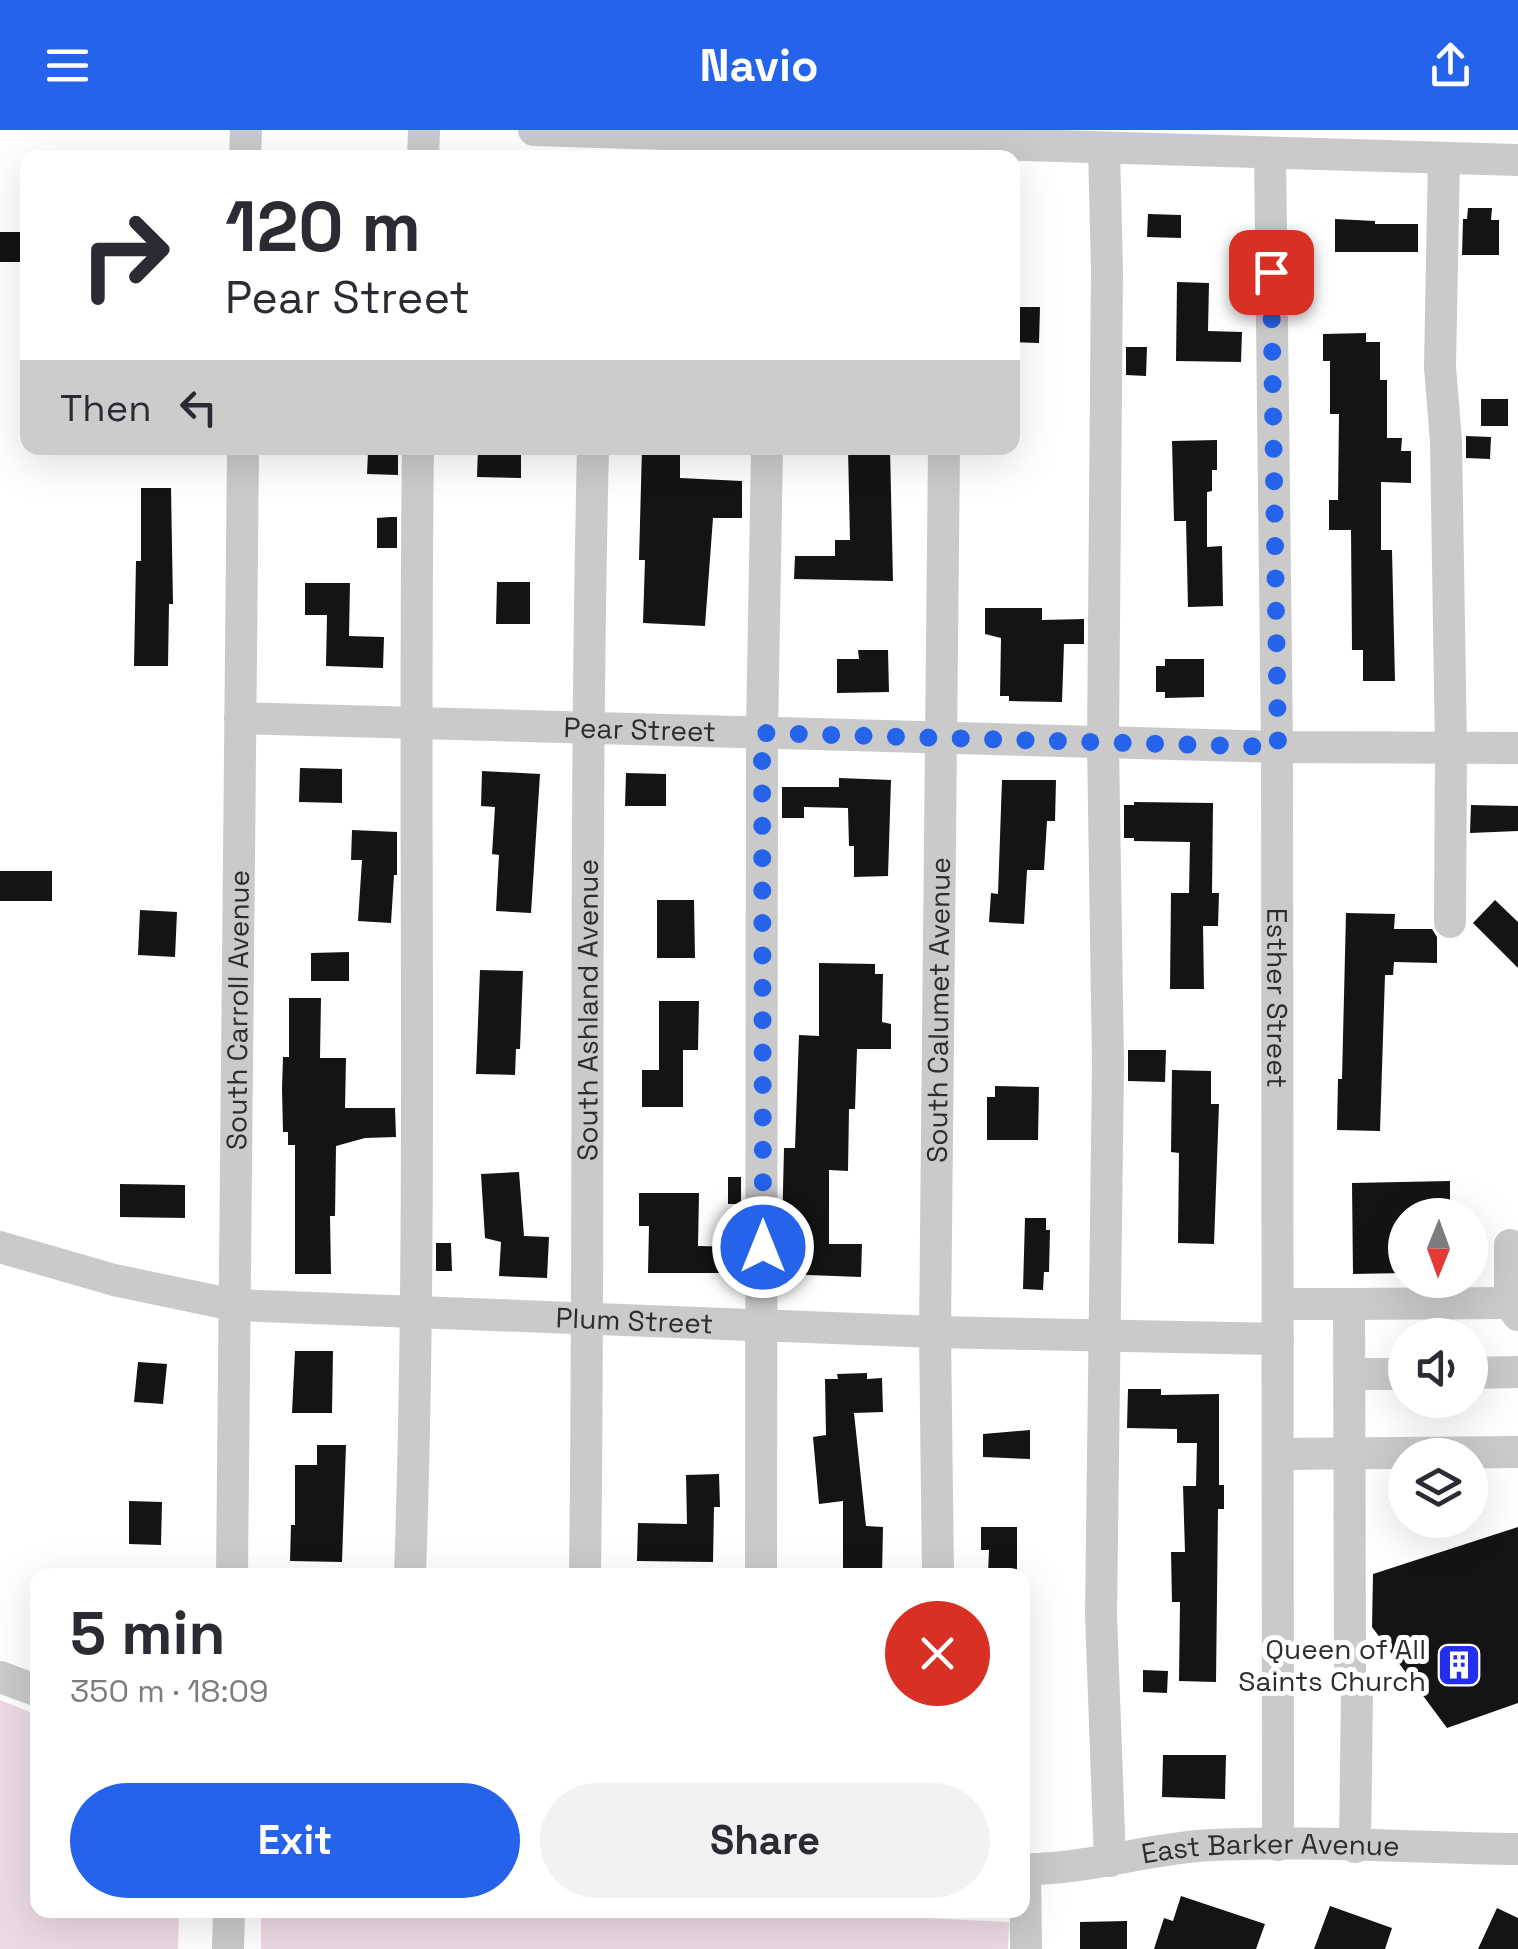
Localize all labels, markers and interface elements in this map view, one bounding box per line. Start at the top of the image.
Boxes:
text: Navio [699,37,819,94]
icon: menu [40,38,95,93]
icon: share [1423,38,1478,93]
text: 120 m [225,182,421,271]
icon: right [60,190,190,320]
pin [1229,230,1314,315]
icon: arrive [1244,245,1299,300]
text: Pear Street [225,269,470,326]
icon: left [171,380,226,435]
text: Then [60,384,151,432]
street label: Pear Street [563,709,717,749]
street label: South Calumet Avenue [919,857,958,1163]
street label: South Ashland Avenue [569,859,606,1161]
street label: South Carroll Avenue [218,870,257,1150]
street label: Esther Street [1259,908,1295,1088]
position arrow [711,1195,815,1299]
north arrow [1388,1198,1488,1298]
map controls [1388,1198,1488,1538]
street label: Plum Street [555,1299,714,1341]
button: sound [1388,1318,1488,1418]
button: layers [1388,1438,1488,1538]
text: 5 min [70,1595,225,1672]
button: close [885,1601,990,1706]
place label: Queen of All Saints Church [1238,1631,1426,1699]
building icon: Queen of All Saints Church [1436,1642,1482,1688]
text: 350 m · 18:09 [70,1671,269,1711]
button: Exit [70,1783,520,1898]
button: Share [540,1783,990,1898]
street label: East Barker Avenue [1138,1825,1400,1872]

